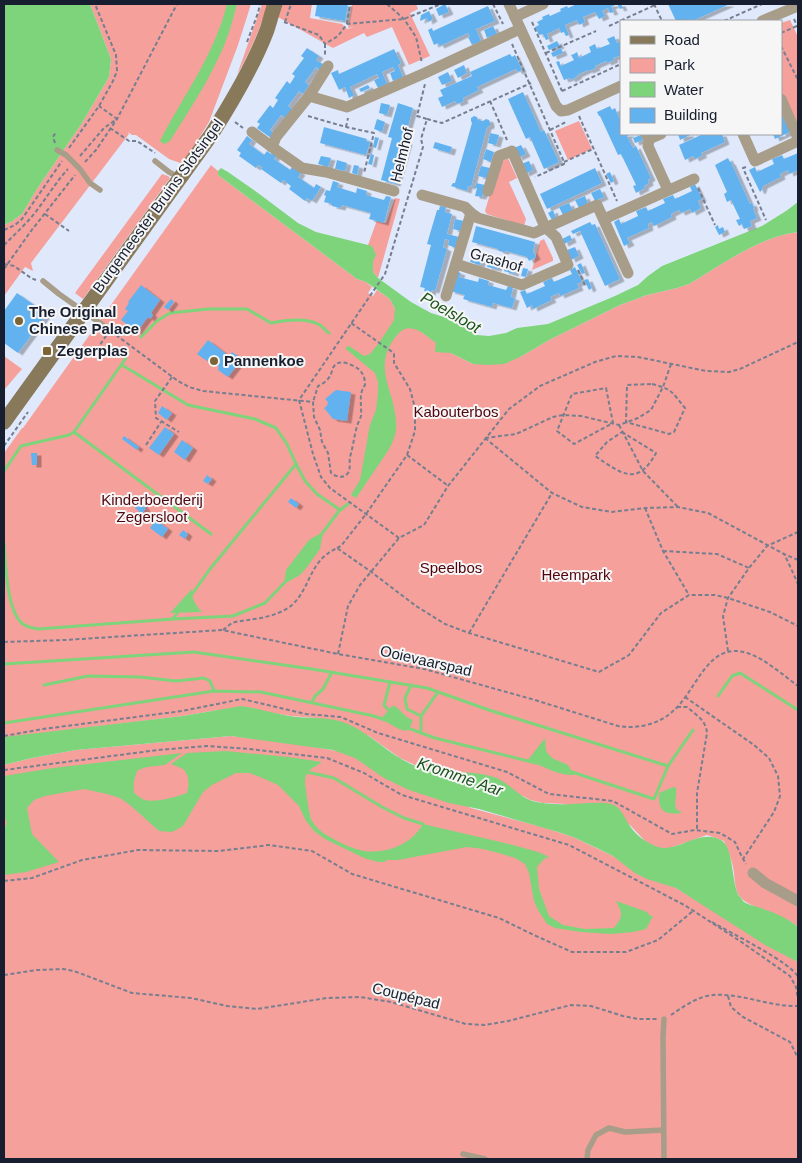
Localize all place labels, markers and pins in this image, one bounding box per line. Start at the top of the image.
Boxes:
place label: The Original Chinese Palace [29,303,139,337]
marker: The Original Chinese Palace [13,315,25,327]
place label: Zegerplas [57,342,128,359]
marker: Zegerplas [41,345,53,357]
place label: Pannenkoe [224,352,304,369]
marker: Pannenkoe [208,355,220,367]

